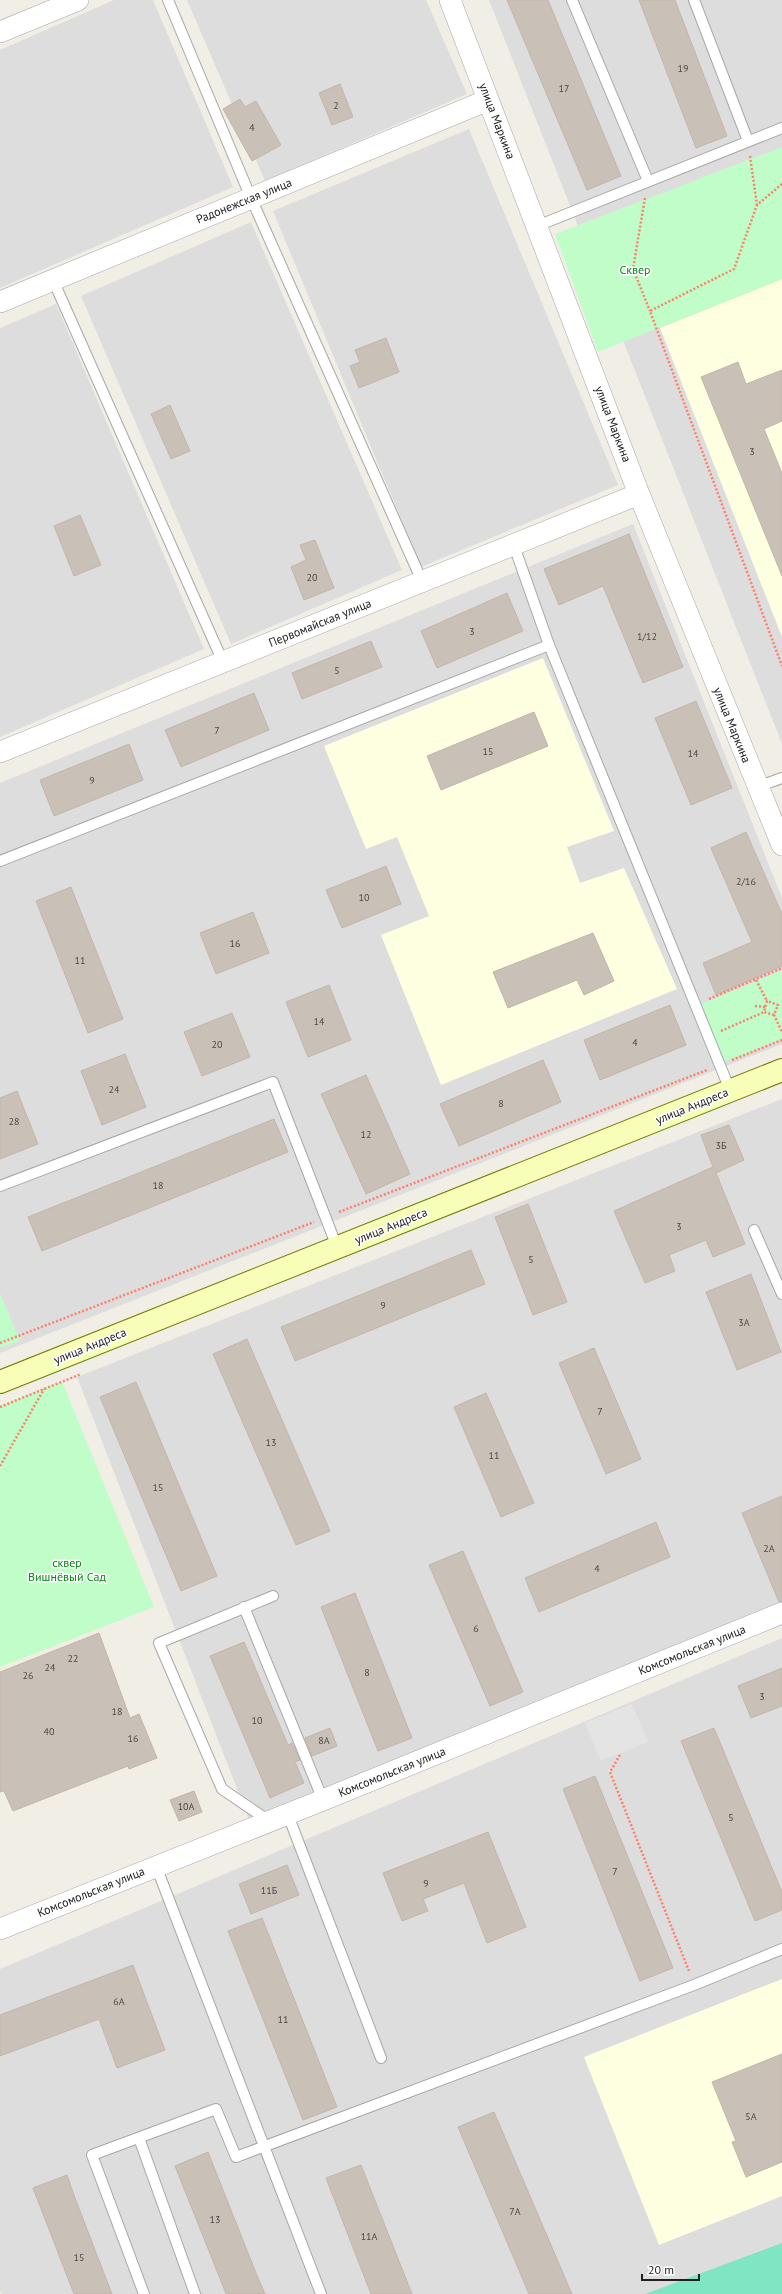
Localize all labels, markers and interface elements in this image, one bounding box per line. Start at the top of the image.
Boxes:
house number: 19 [678,62,688,75]
street label: улица Маркина [476,81,519,161]
house number: 17 [559,82,569,95]
house number: 2 [333,99,339,112]
house number: 4 [249,121,255,134]
street label: Радонежская улица [194,174,294,227]
park label: Сквер [619,262,651,277]
street label: улица Маркина [592,384,635,464]
house number: 3 [749,445,755,458]
house number: 20 [307,571,318,584]
street label: Первомайская улица [266,595,374,650]
house number: 3 [469,625,475,638]
house number: 1/12 [637,630,657,643]
house number: 5 [334,664,340,677]
street label: улица Маркина [710,685,754,765]
house number: 7 [214,724,220,737]
house number: 15 [483,745,493,758]
house number: 14 [688,747,699,760]
house number: 9 [89,774,95,787]
house number: 2/16 [736,875,756,888]
house number: 10 [359,891,370,904]
house number: 16 [230,937,240,950]
house number: 11 [75,954,85,967]
house number: 14 [314,1015,325,1028]
house number: 4 [632,1036,638,1049]
house number: 20 [212,1038,223,1051]
house number: 24 [109,1083,120,1096]
street label: улица Андреса [653,1084,730,1127]
house number: 8 [498,1097,504,1110]
house number: 28 [9,1115,19,1128]
house number: 12 [361,1128,371,1141]
house number: 3Б [716,1139,727,1152]
house number: 18 [153,1179,163,1192]
street label: улица Андреса [352,1204,429,1247]
house number: 3 [676,1220,682,1233]
house number: 5 [528,1253,534,1266]
house number: 9 [380,1299,386,1312]
house number: 3А [738,1316,750,1329]
street label: улица Андреса [51,1324,128,1367]
house number: 7 [597,1405,603,1418]
house number: 13 [266,1436,276,1449]
house number: 11 [489,1449,499,1462]
house number: 15 [153,1481,163,1494]
house number: 2А [763,1542,775,1555]
park label: сквер Вишнёвый Сад [28,1555,106,1584]
house number: 4 [594,1562,600,1575]
street label: Комсомольская улица [636,1621,748,1678]
house number: 6 [473,1622,479,1635]
house number: 22 [68,1652,78,1665]
house number: 24 [45,1661,56,1674]
house number: 8 [364,1666,370,1679]
house number: 26 [23,1669,33,1682]
house number: 3 [759,1690,765,1703]
house number: 18 [112,1705,122,1718]
house number: 10 [252,1714,263,1727]
house number: 40 [44,1725,55,1738]
house number: 16 [128,1732,138,1745]
house number: 8А [318,1734,330,1747]
street label: Комсомольская улица [336,1743,448,1800]
house number: 10А [178,1800,195,1813]
house number: 5 [728,1811,734,1824]
street label: Комсомольская улица [35,1863,147,1920]
house number: 7 [612,1865,618,1878]
house number: 9 [423,1877,429,1890]
house number: 11Б [261,1884,278,1897]
house number: 6А [113,1995,125,2008]
house number: 11 [278,2013,288,2026]
house number: 5А [745,2110,757,2123]
house number: 7А [509,2205,521,2218]
house number: 13 [210,2213,220,2226]
house number: 11А [361,2230,378,2243]
house number: 15 [74,2251,84,2264]
scale bar [642,2256,699,2282]
text: 20 m [648,2262,674,2277]

